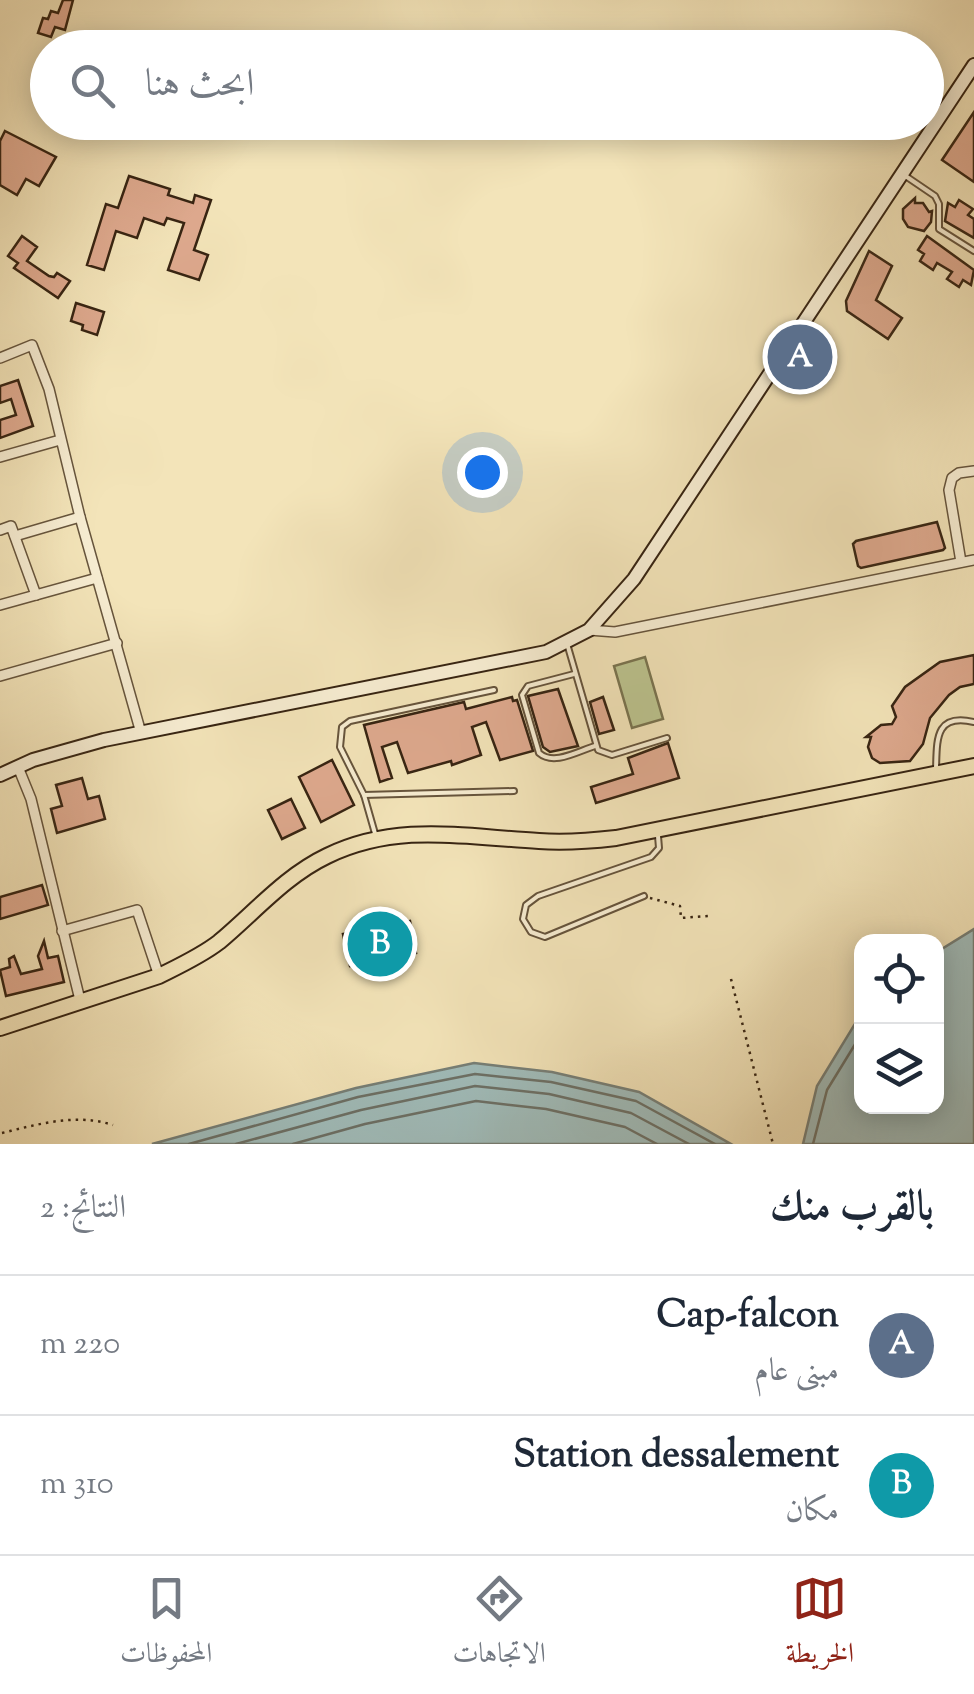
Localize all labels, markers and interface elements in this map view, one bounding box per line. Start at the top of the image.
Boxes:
search box [30,30,944,140]
icon: search [65,58,120,113]
text: ابحث هنا [145,59,254,113]
pin: A [768,320,832,394]
your location [457,447,508,498]
pin: B [348,906,412,982]
map controls [854,934,944,1114]
button: locate [854,934,944,1024]
button: layers [854,1024,944,1114]
text: بالقرب منك [770,1179,934,1239]
text: النتائج: 2 [40,1186,126,1232]
text: Cap-falcon [656,1290,839,1344]
text: 220 m [40,1322,120,1368]
text: A [889,1322,915,1368]
text: مبنى عام [754,1349,839,1395]
text: Station dessalement [513,1430,839,1484]
text: 310 m [40,1462,114,1508]
text: B [891,1462,912,1508]
text: مكان [785,1489,839,1535]
tab: المحفوظات [120,1571,212,1680]
tab: الاتجاهات [452,1571,546,1680]
tab: الخريطة [786,1571,854,1680]

